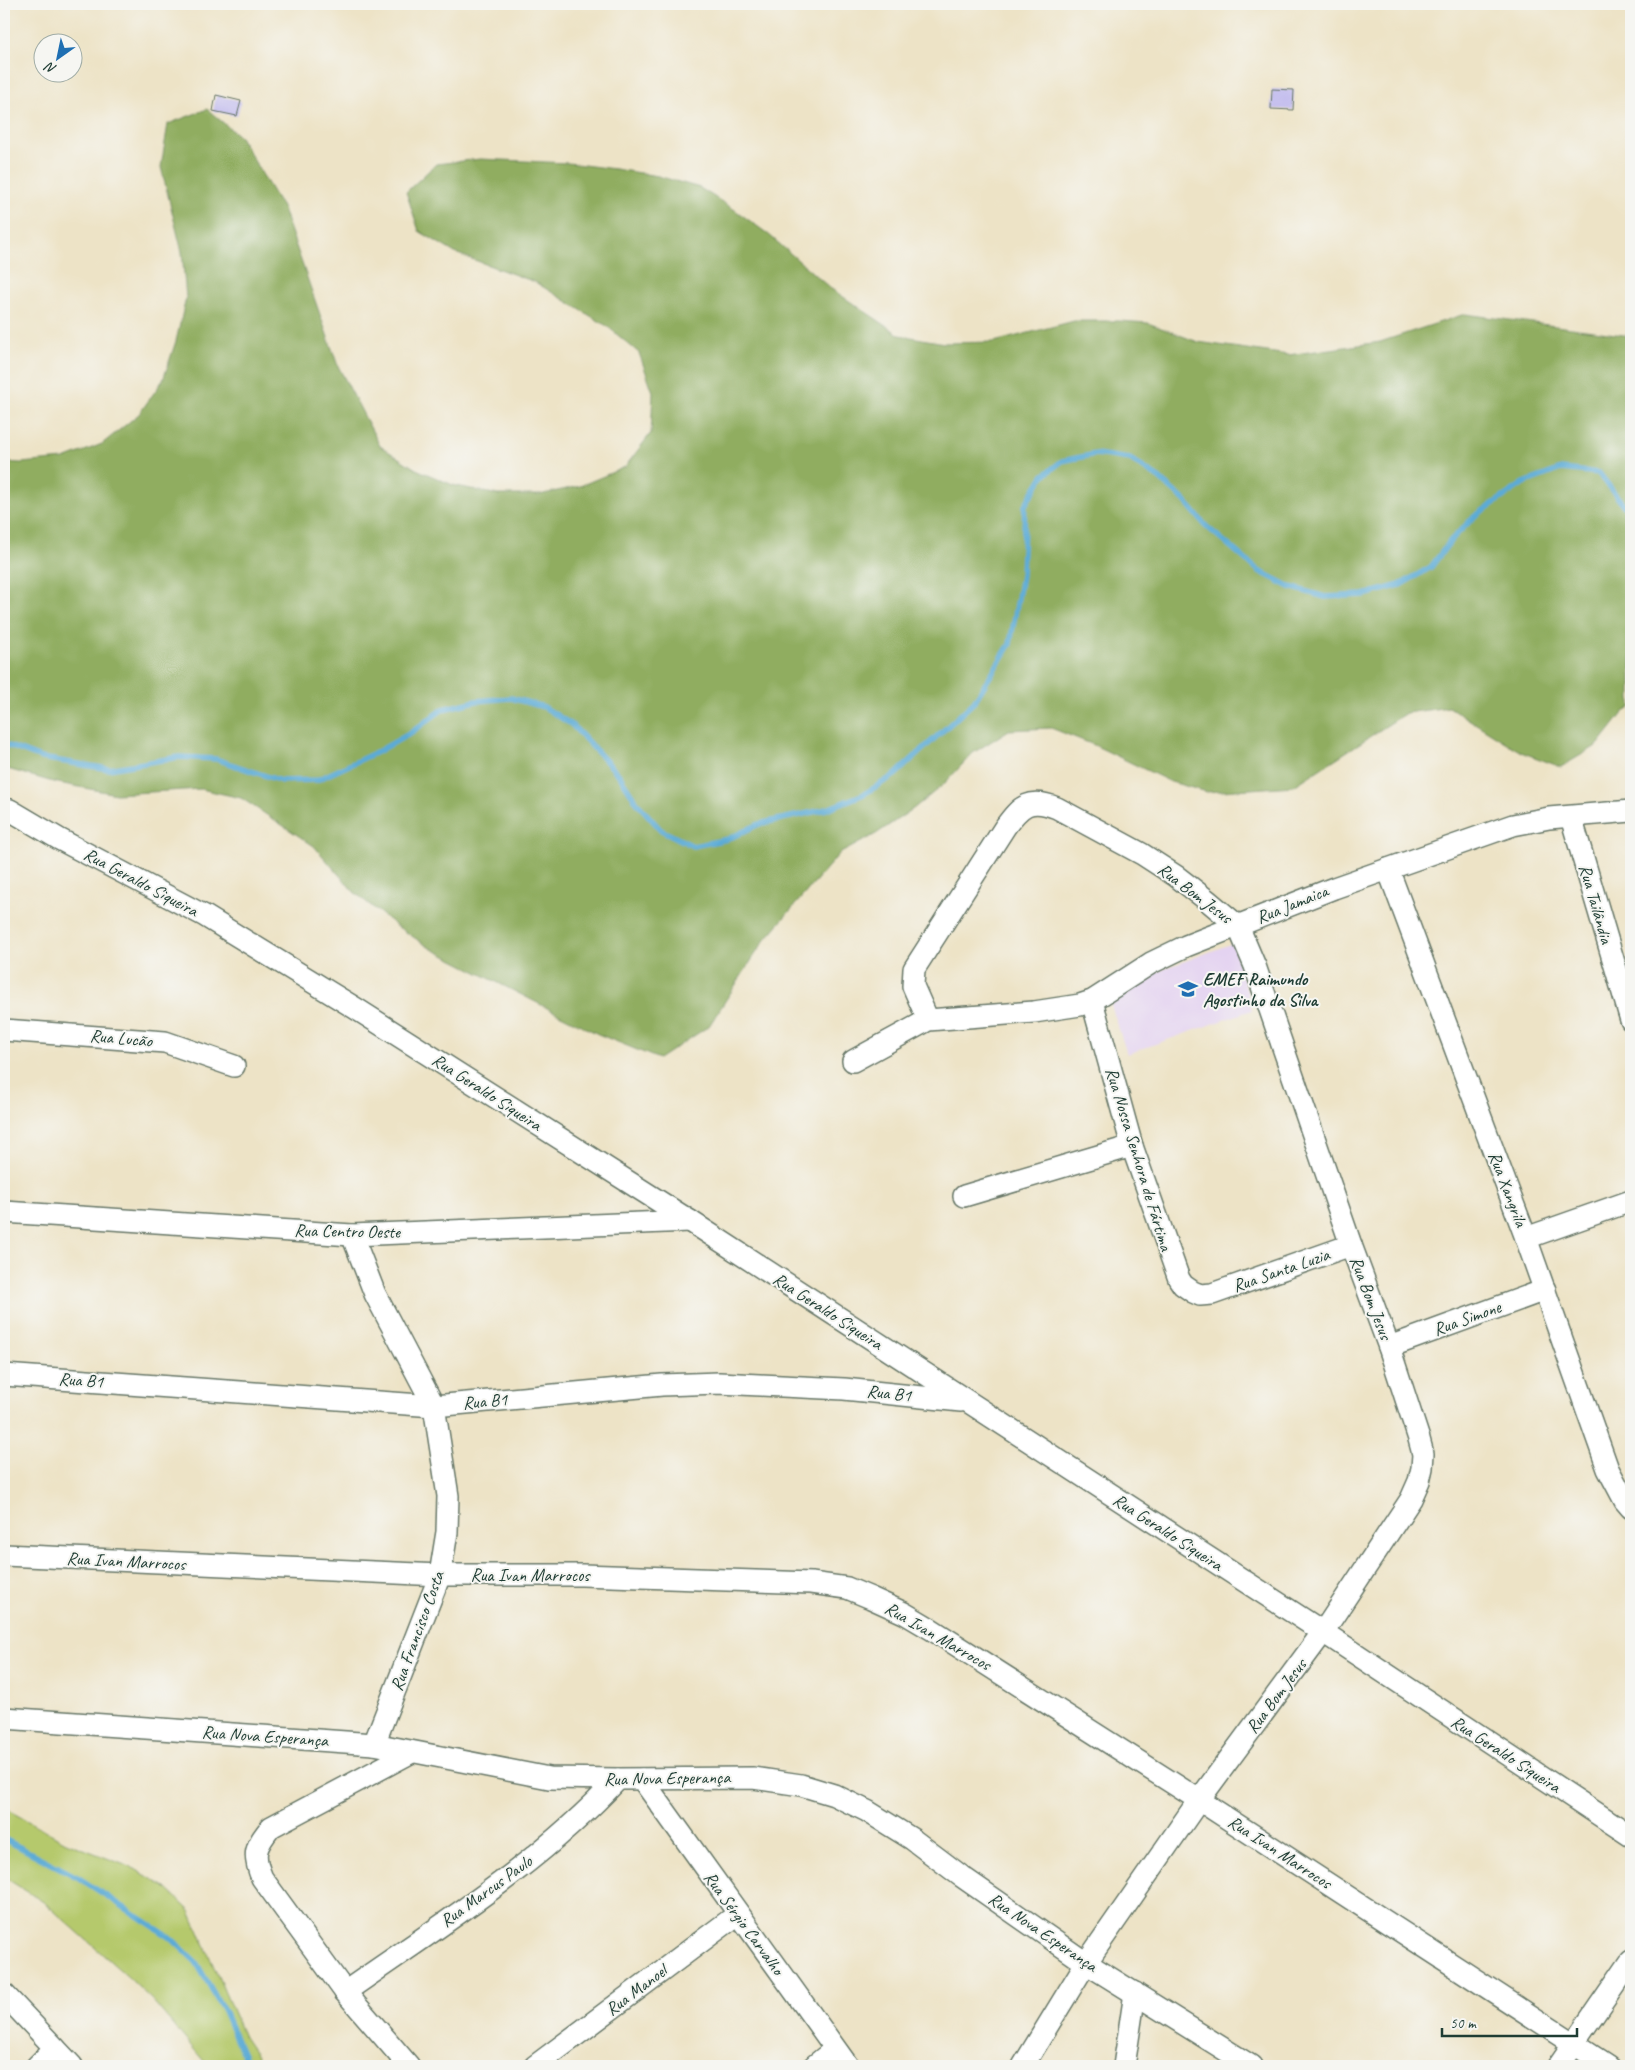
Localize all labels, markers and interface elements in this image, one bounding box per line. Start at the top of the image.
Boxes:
north arrow [32,32,82,82]
text: N [41,58,59,78]
street label: Rua Geraldo Siqueira [80,843,203,922]
street label: Rua Bom Jesus [1153,858,1238,929]
street label: Rua Tailândia [1574,862,1618,948]
street label: Rua Jamaica [1253,879,1333,928]
place label: EMEF Raimundo Agostinho da Silva [1203,968,1319,1011]
school or university icon: EMEF Raimundo Agostinho da Silva [1177,978,1199,1000]
street label: Rua Lucão [89,1024,155,1052]
street label: Rua Geraldo Siqueira [428,1048,547,1136]
street label: Rua Nossa Senhora de Fártima [1101,1065,1178,1255]
street label: Rua Xangrila [1484,1148,1533,1231]
street label: Rua Centro Oeste [294,1219,401,1243]
street label: Rua Santa Luzia [1230,1243,1333,1297]
street label: Rua Bom Jesus [1345,1253,1398,1345]
street label: Rua Geraldo Siqueira [769,1267,888,1355]
street label: Rua Simone [1430,1295,1505,1340]
street label: Rua B1 [58,1367,105,1393]
street label: Rua B1 [866,1380,913,1406]
street label: Rua B1 [462,1388,509,1414]
street label: Rua Geraldo Siqueira [1109,1488,1228,1576]
street label: Rua Ivan Marrocos [66,1547,188,1575]
street label: Rua Ivan Marrocos [471,1564,591,1586]
street label: Rua Francisco Costa [385,1567,449,1694]
street label: Rua Ivan Marrocos [881,1597,997,1676]
street label: Rua Bom Jesus [1241,1653,1312,1738]
street label: Rua Geraldo Siqueira [1447,1710,1566,1798]
street label: Rua Nova Esperança [201,1721,330,1751]
street label: Rua Nova Esperança [604,1766,732,1790]
street label: Rua Ivan Marrocos [1224,1810,1337,1895]
street label: Rua Marcus Paulo [436,1849,538,1932]
street label: Rua Sérgio Carvalho [699,1867,790,1980]
street label: Rua Nova Esperança [984,1888,1102,1977]
street label: Rua Manoel [601,1958,673,2020]
scale bar [1442,2005,1578,2037]
text: 50 m [1450,2014,1477,2033]

